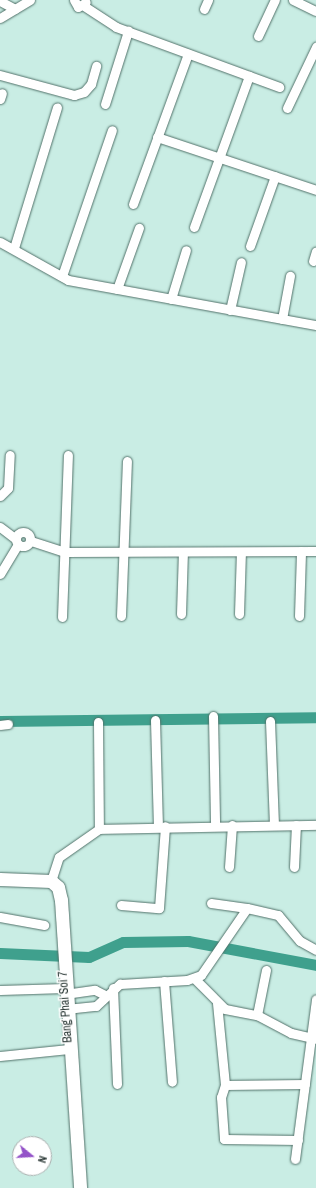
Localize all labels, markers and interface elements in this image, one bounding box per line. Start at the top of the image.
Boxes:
street label: Bang Phai Soi 7 [56,971,76,1043]
north arrow [12,1136,52,1176]
text: N [35,1154,50,1165]

